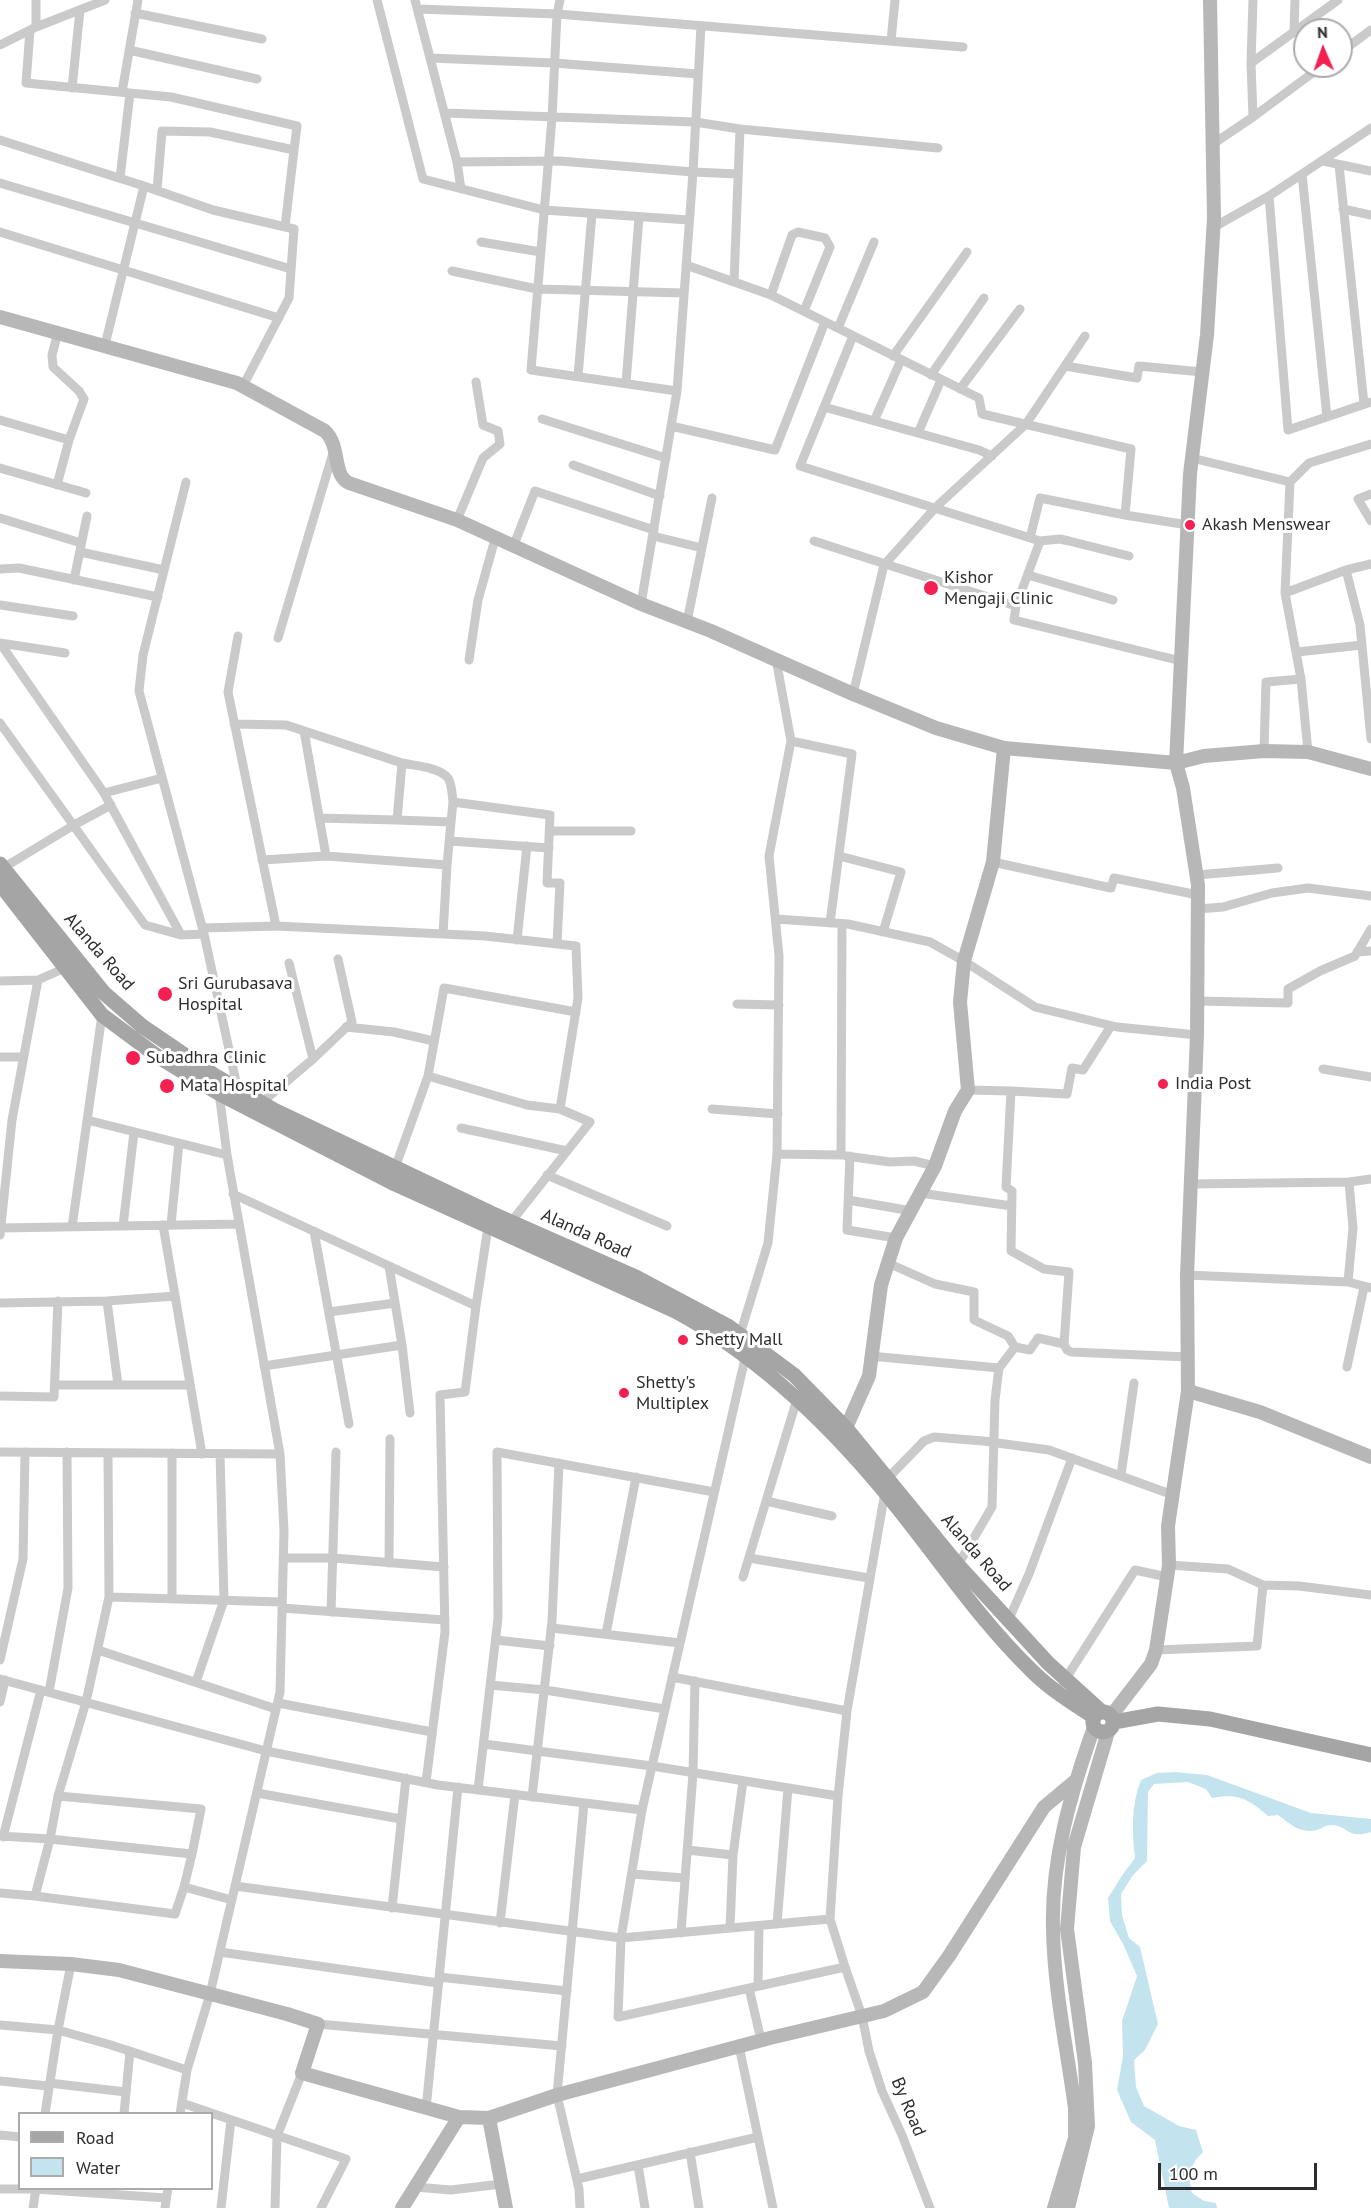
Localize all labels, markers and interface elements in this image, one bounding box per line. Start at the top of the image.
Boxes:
north arrow [1293,18,1353,78]
text: N [1317,22,1328,42]
place label: Akash Menswear [1202,514,1330,536]
marker: Akash Menswear [1183,518,1197,532]
place label: Kishor Mengaji Clinic [944,567,1053,610]
marker: Kishor Mengaji Clinic [922,579,940,597]
street label: Alanda Road [59,909,139,995]
place label: Sri Gurubasava Hospital [178,973,293,1016]
marker: Sri Gurubasava Hospital [156,985,174,1003]
place label: Subadhra Clinic [146,1047,266,1069]
marker: Subadhra Clinic [124,1049,142,1067]
place label: India Post [1175,1073,1251,1095]
place label: Mata Hospital [180,1075,287,1097]
marker: Mata Hospital [158,1077,176,1095]
marker: India Post [1156,1077,1170,1091]
street label: Alanda Road [538,1205,634,1263]
place label: Shetty Mall [695,1329,783,1351]
marker: Shetty Mall [676,1333,690,1347]
place label: Shetty's Multiplex [636,1372,709,1414]
marker: Shetty's Multiplex [617,1386,631,1400]
street label: Alanda Road [936,1510,1016,1596]
street label: By Road [886,2074,930,2140]
legend [18,2112,213,2190]
text: Road [76,2126,114,2149]
scale bar [1161,2151,1320,2189]
text: Water [76,2156,120,2179]
text: 100 m [1169,2162,1218,2185]

